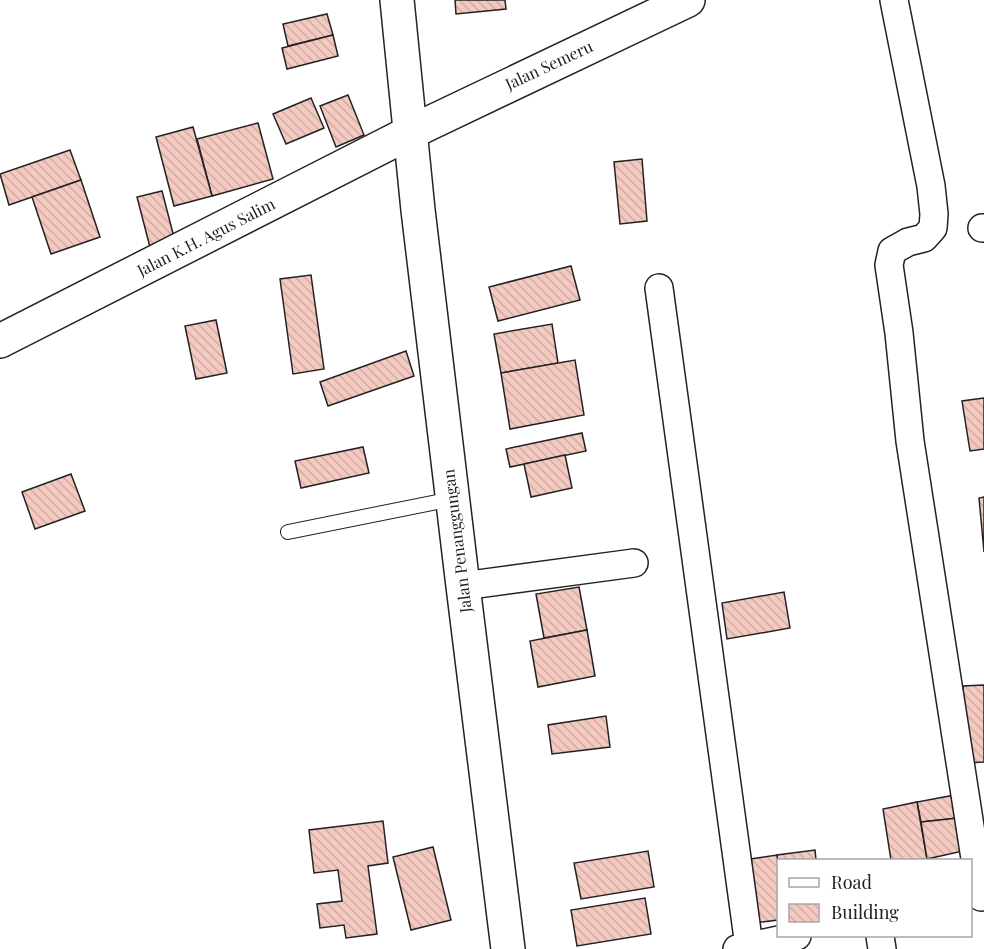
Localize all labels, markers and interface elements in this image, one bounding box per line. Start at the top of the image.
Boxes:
street label: Jalan Semeru [501,35,596,94]
street label: Jalan K.H. Agus Salim [132,193,278,281]
street label: Jalan Penanggungan [437,468,476,615]
legend [777,859,972,937]
text: Road [831,870,872,894]
text: Building [831,900,899,924]

